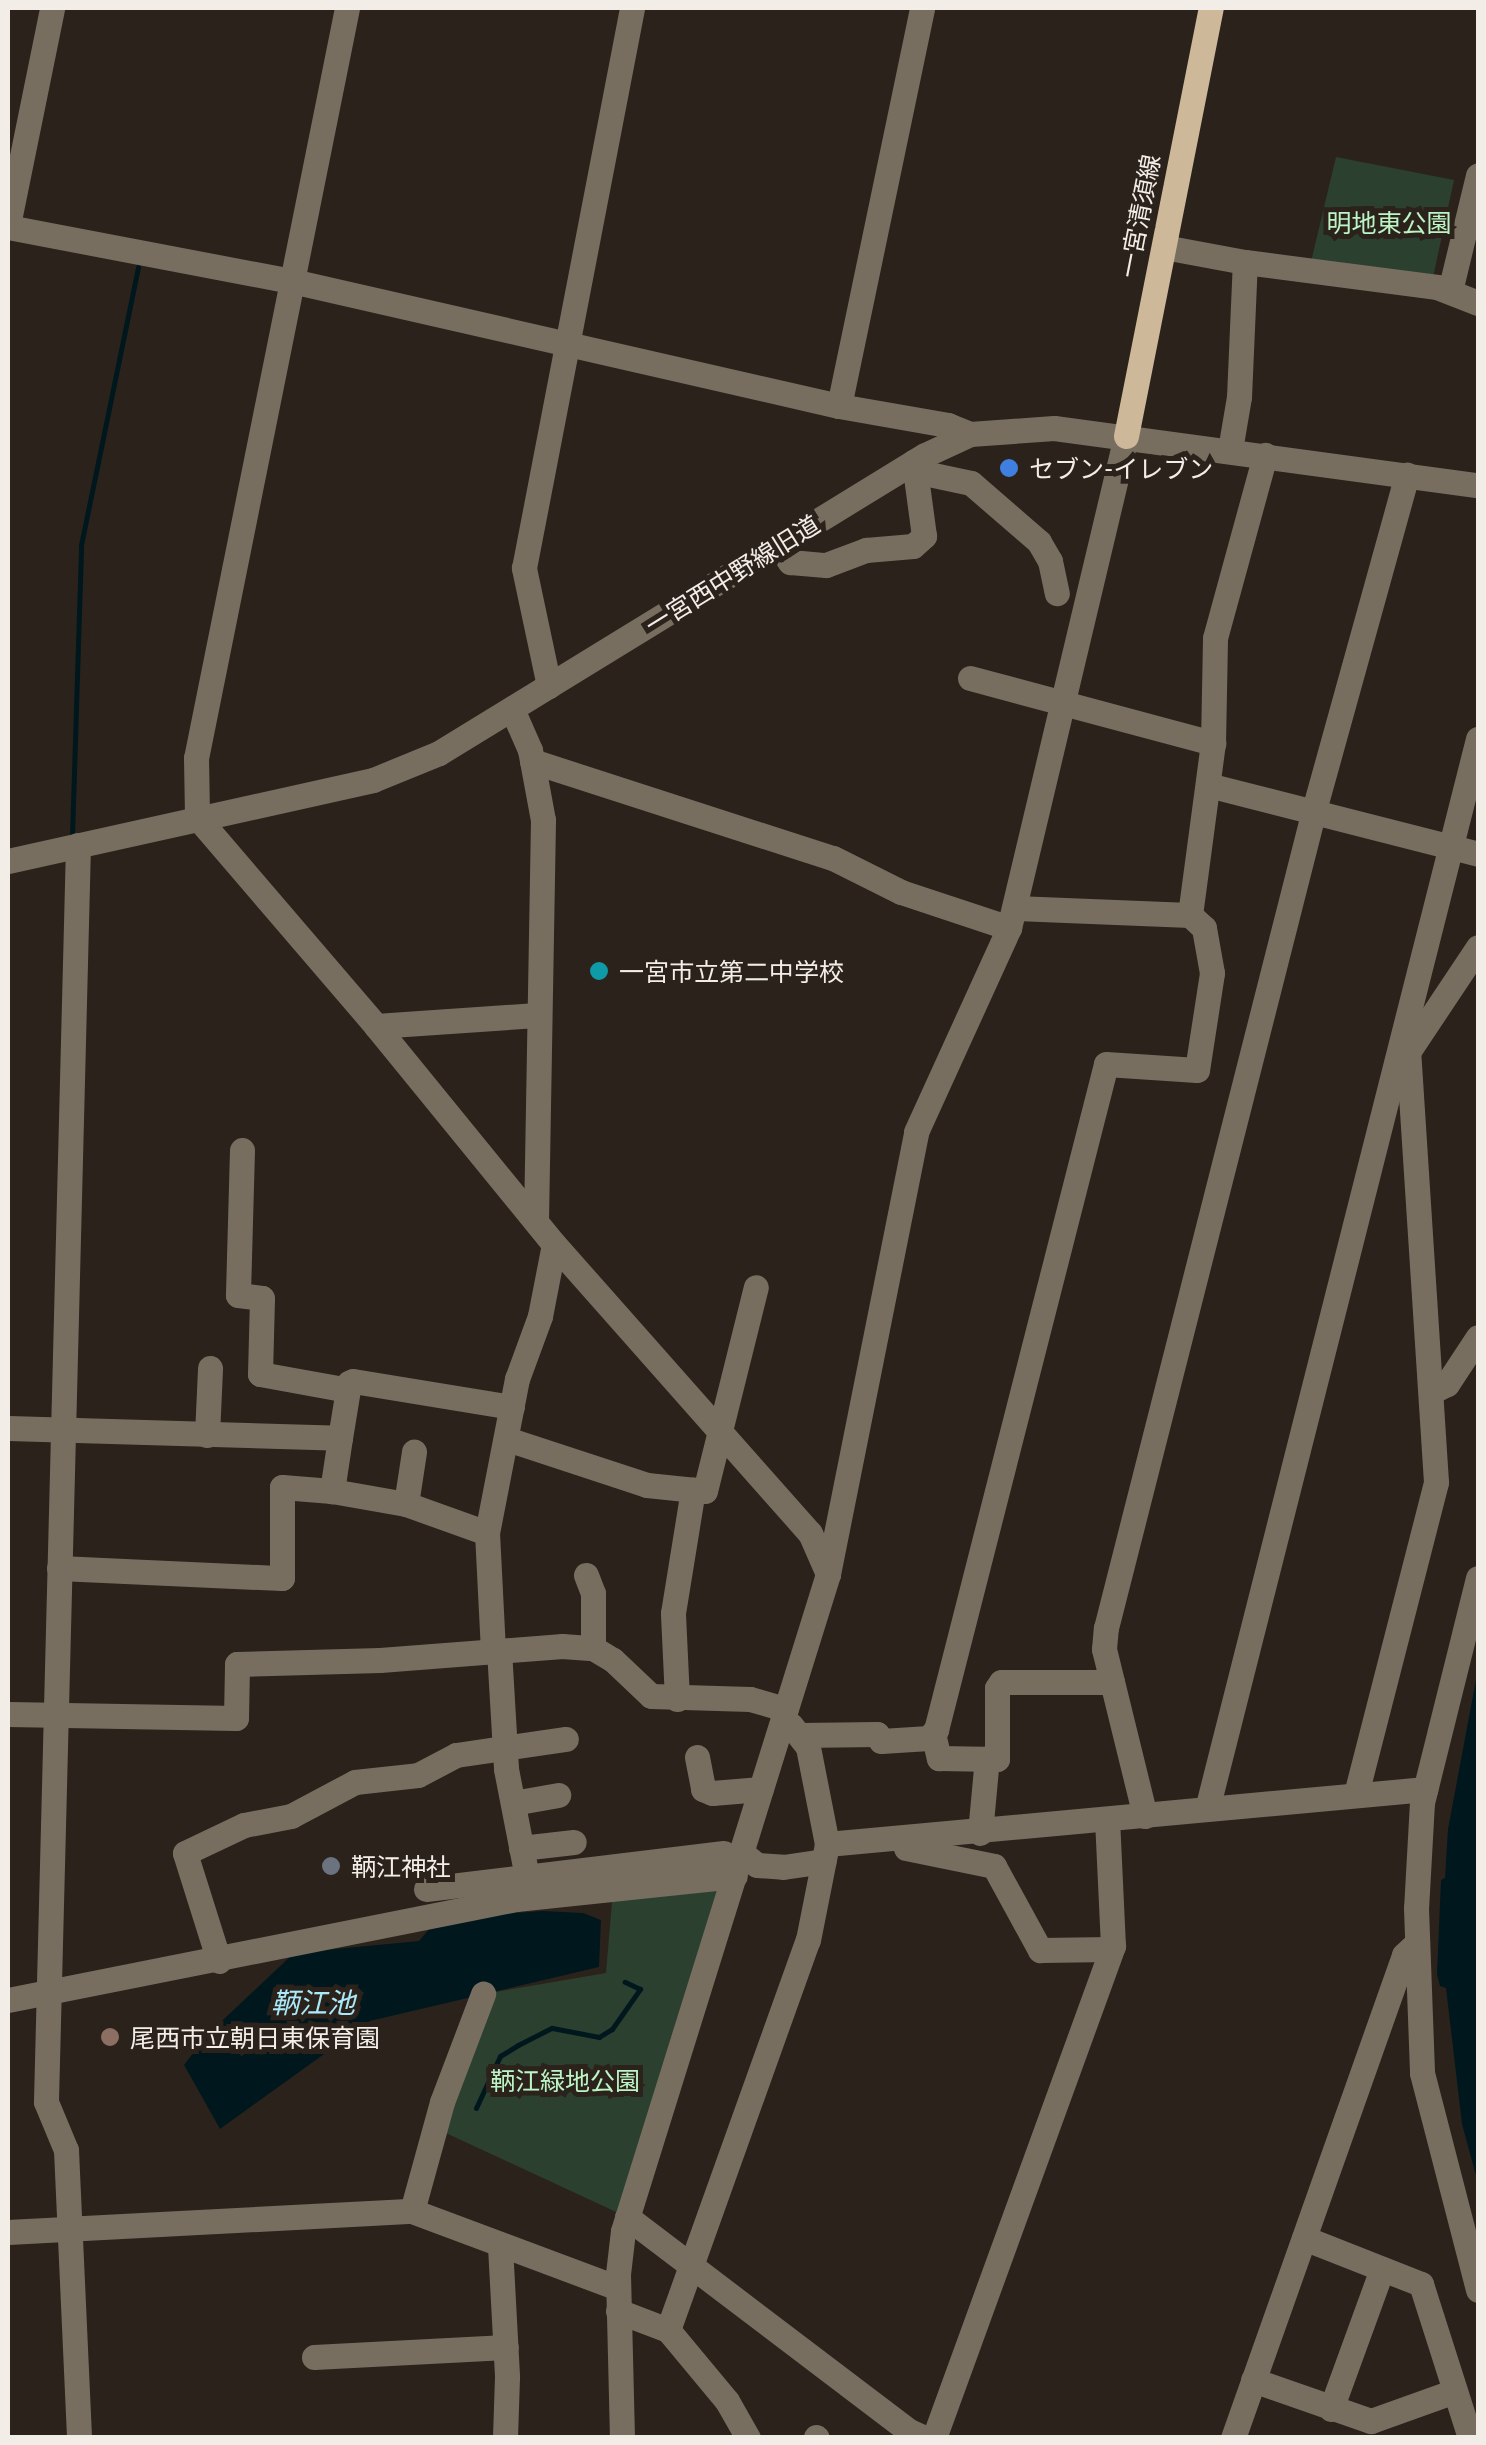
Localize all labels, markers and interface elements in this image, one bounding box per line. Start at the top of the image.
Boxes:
street label: 一宮清須線 [1112,152,1166,280]
park label: 明地東公園 [1327,207,1451,237]
place label: セブン-イレブン [1029,453,1213,483]
marker: セブン-イレブン [998,457,1020,479]
street label: 一宮西中野線旧道 [639,508,825,640]
place label: 一宮市立第二中学校 [619,956,844,986]
marker: 一宮市立第二中学校 [588,960,610,982]
place label: 鞆江神社 [351,1851,451,1881]
marker: 鞆江神社 [320,1855,342,1877]
water label: 鞆江池 [271,1985,355,2019]
place label: 尾西市立朝日東保育園 [130,2022,380,2052]
marker: 尾西市立朝日東保育園 [99,2026,121,2048]
park label: 鞆江緑地公園 [490,2065,640,2095]

